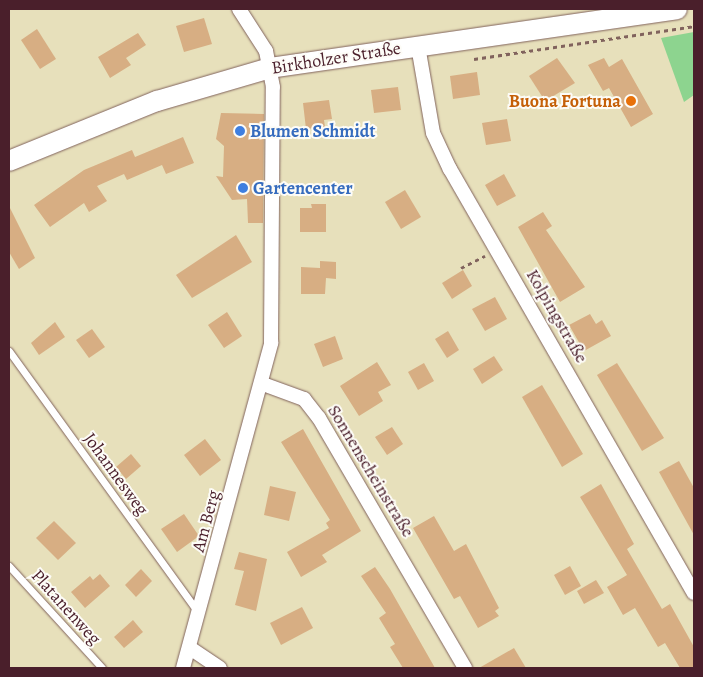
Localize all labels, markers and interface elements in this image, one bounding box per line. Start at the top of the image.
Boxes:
street label: Birkholzer Straße [270,37,402,79]
place label: Buona Fortuna [509,90,621,112]
marker: Buona Fortuna [625,95,637,107]
place label: Blumen Schmidt [250,120,375,142]
marker: Blumen Schmidt [234,125,246,137]
place label: Gartencenter [253,177,353,199]
marker: Gartencenter [237,182,249,194]
street label: Kolpingstraße [522,265,592,367]
street label: Sonnenscheinstraße [323,401,419,541]
street label: Johannesweg [79,429,153,519]
street label: Am Berg [187,488,225,554]
street label: Platanenweg [27,565,105,649]

